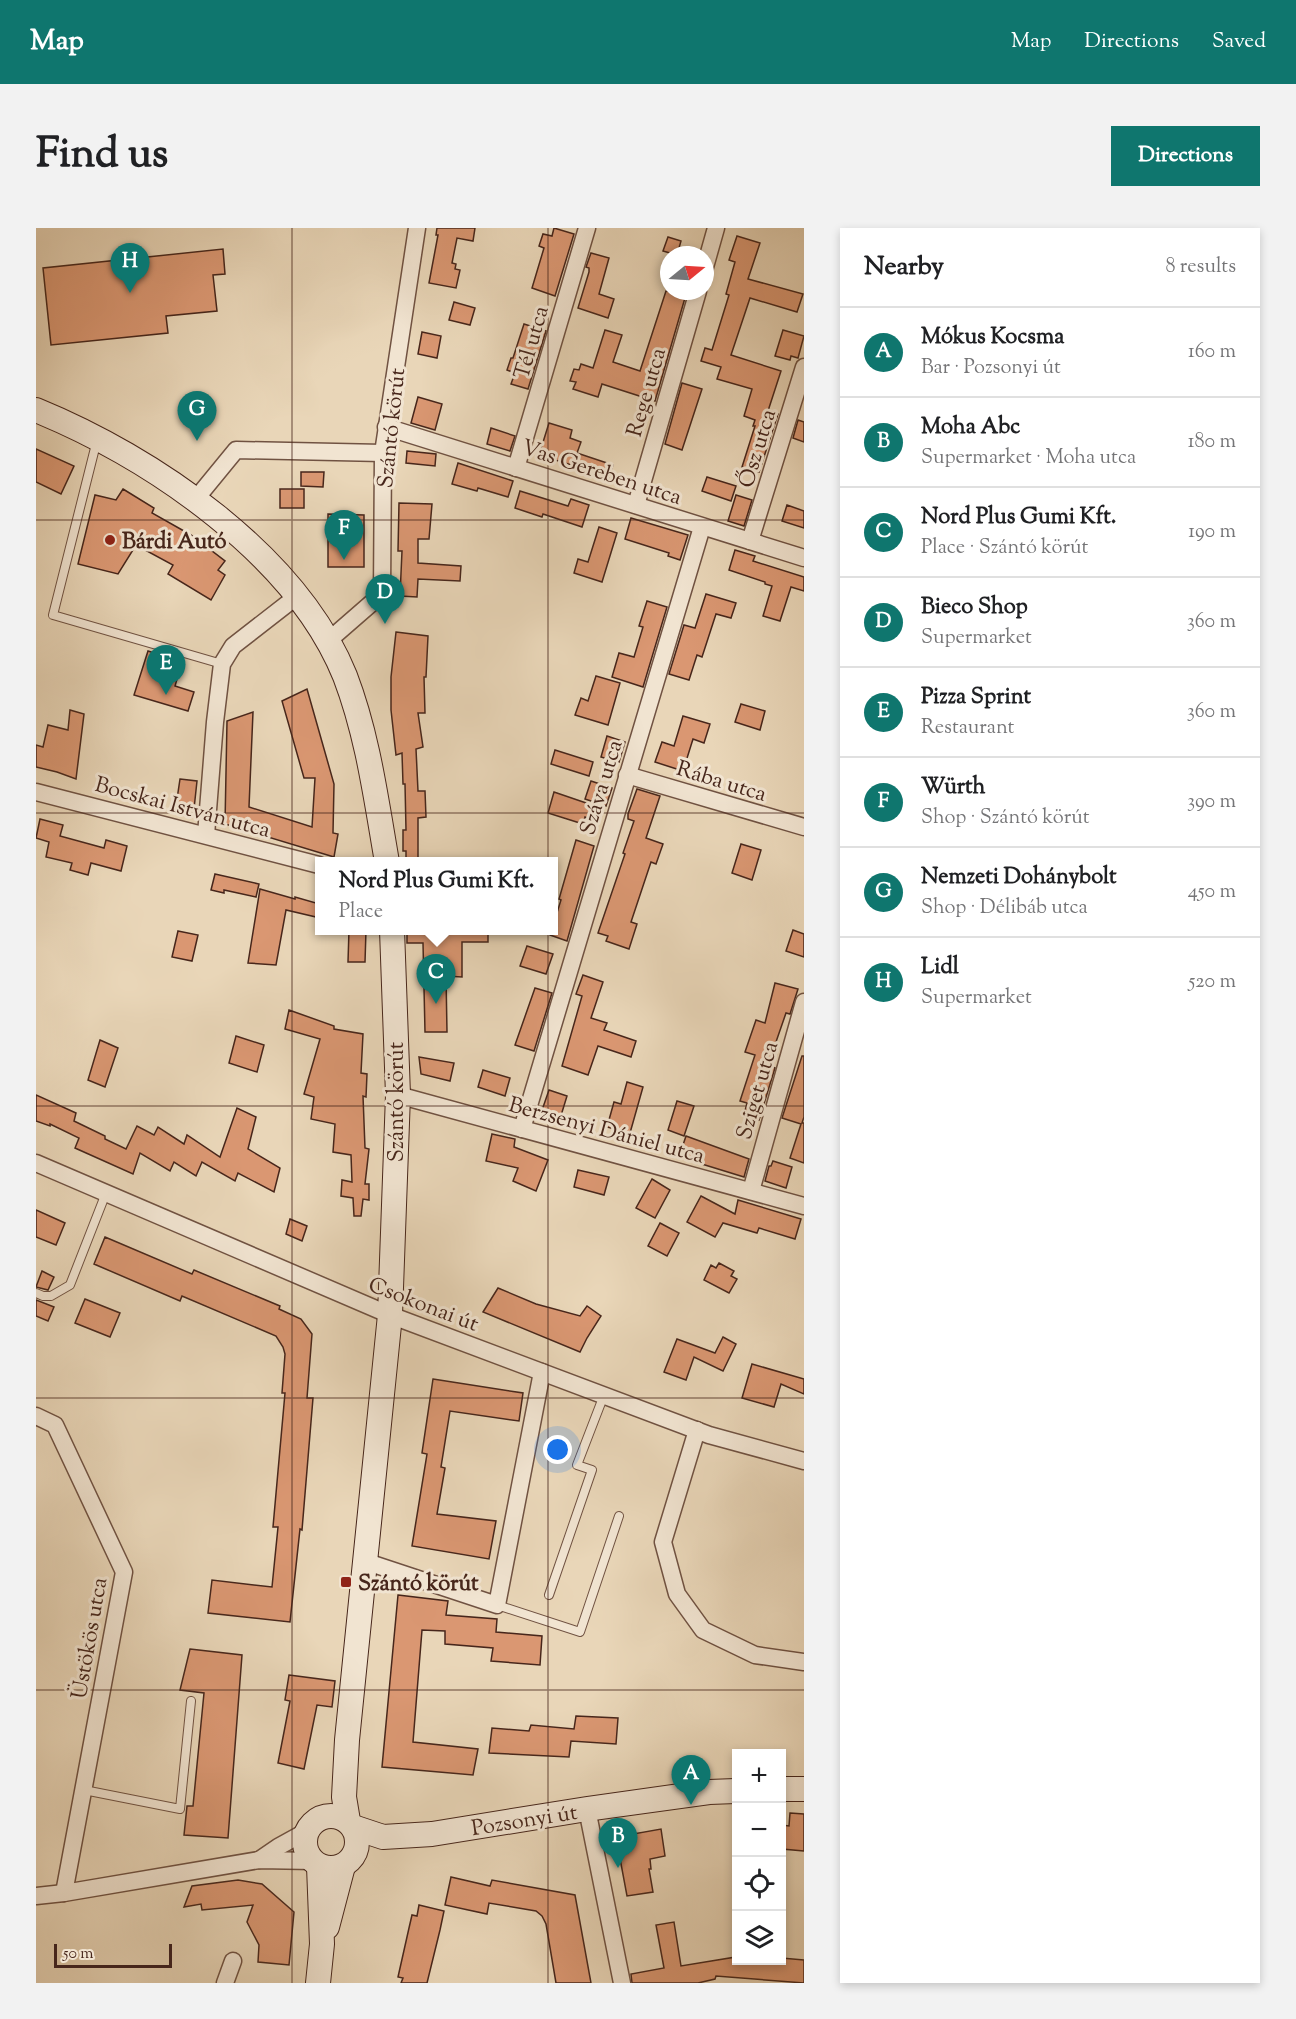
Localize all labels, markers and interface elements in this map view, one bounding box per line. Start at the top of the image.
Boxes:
text: Map [30,22,84,62]
text: Map [1011,27,1051,57]
text: Directions [1084,27,1179,57]
text: Saved [1212,27,1266,57]
text: Find us [36,126,168,186]
button: Directions [1111,126,1260,186]
pin: H [110,244,149,293]
north arrow [660,246,714,300]
text: Nearby [864,249,944,286]
text: 8 results [1165,253,1236,282]
street label: Tél utca [507,302,559,383]
text: Mókus Kocsma [921,322,1064,354]
text: A [875,338,892,367]
text: 160 m [1188,338,1236,367]
street label: Rege utca [620,345,676,441]
text: Bar · Pozsonyi út [921,354,1061,383]
street label: Szántó körút [371,366,415,490]
pin: G [178,392,216,441]
street label: Ősz utca [731,405,786,492]
text: Moha Abc [921,412,1020,444]
text: B [877,428,890,457]
text: 180 m [1188,428,1236,457]
street label: Vas Gereben utca [517,433,685,515]
text: Supermarket · Moha utca [921,444,1136,473]
text: Nord Plus Gumi Kft. [921,502,1116,534]
pin: F [324,510,364,560]
text: C [875,518,892,547]
text: 190 m [1188,518,1236,547]
place label: Bárdi Autó [122,527,227,559]
marker: Bárdi Autó [103,533,117,547]
text: Place · Szántó körút [921,534,1088,563]
pin: D [366,574,404,624]
text: Bieco Shop [921,592,1028,624]
text: D [876,608,891,637]
text: 360 m [1187,608,1236,637]
text: Supermarket [921,624,1032,653]
pin: E [146,646,186,695]
text: Pizza Sprint [921,682,1031,714]
text: E [877,698,890,727]
text: 360 m [1187,698,1236,727]
text: Restaurant [921,714,1014,743]
street label: Száva utca [573,736,632,839]
street label: Rába utca [672,754,770,812]
street label: Bocskai István utca [91,770,274,848]
text: Würth [921,772,986,804]
text: F [878,788,889,817]
text: 390 m [1187,788,1236,817]
text: Shop · Szántó körút [921,804,1090,833]
popup [315,857,558,935]
text: Nemzeti Dohánybolt [921,862,1117,894]
text: Nord Plus Gumi Kft. [339,866,534,898]
text: G [875,878,892,907]
text: 450 m [1188,878,1236,907]
text: Shop · Délibáb utca [921,894,1088,923]
text: Place [339,898,383,927]
text: Lidl [921,952,959,984]
pin: C [416,954,456,1004]
text: H [876,968,891,997]
text: 520 m [1188,968,1236,997]
text: Supermarket [921,984,1032,1013]
street label: Sziget utca [730,1038,788,1144]
street label: Szántó körút [382,1041,414,1162]
street label: Berzsenyi Dániel utca [505,1090,708,1173]
street label: Csokonai út [363,1270,483,1342]
your location [543,1435,572,1464]
place label: Szántó körút [358,1569,479,1601]
street label: Üstökös utca [64,1575,117,1702]
marker: Szántó körút [339,1575,353,1589]
map controls [732,1749,786,1965]
button: + [732,1749,786,1803]
pin: A [672,1756,710,1805]
street label: Pozsonyi út [469,1798,580,1846]
button: − [732,1803,786,1857]
pin: B [598,1818,638,1868]
button: locate [732,1857,786,1911]
button: layers [732,1911,786,1965]
scale bar [54,1941,172,1968]
text: 50 m [63,1943,94,1966]

